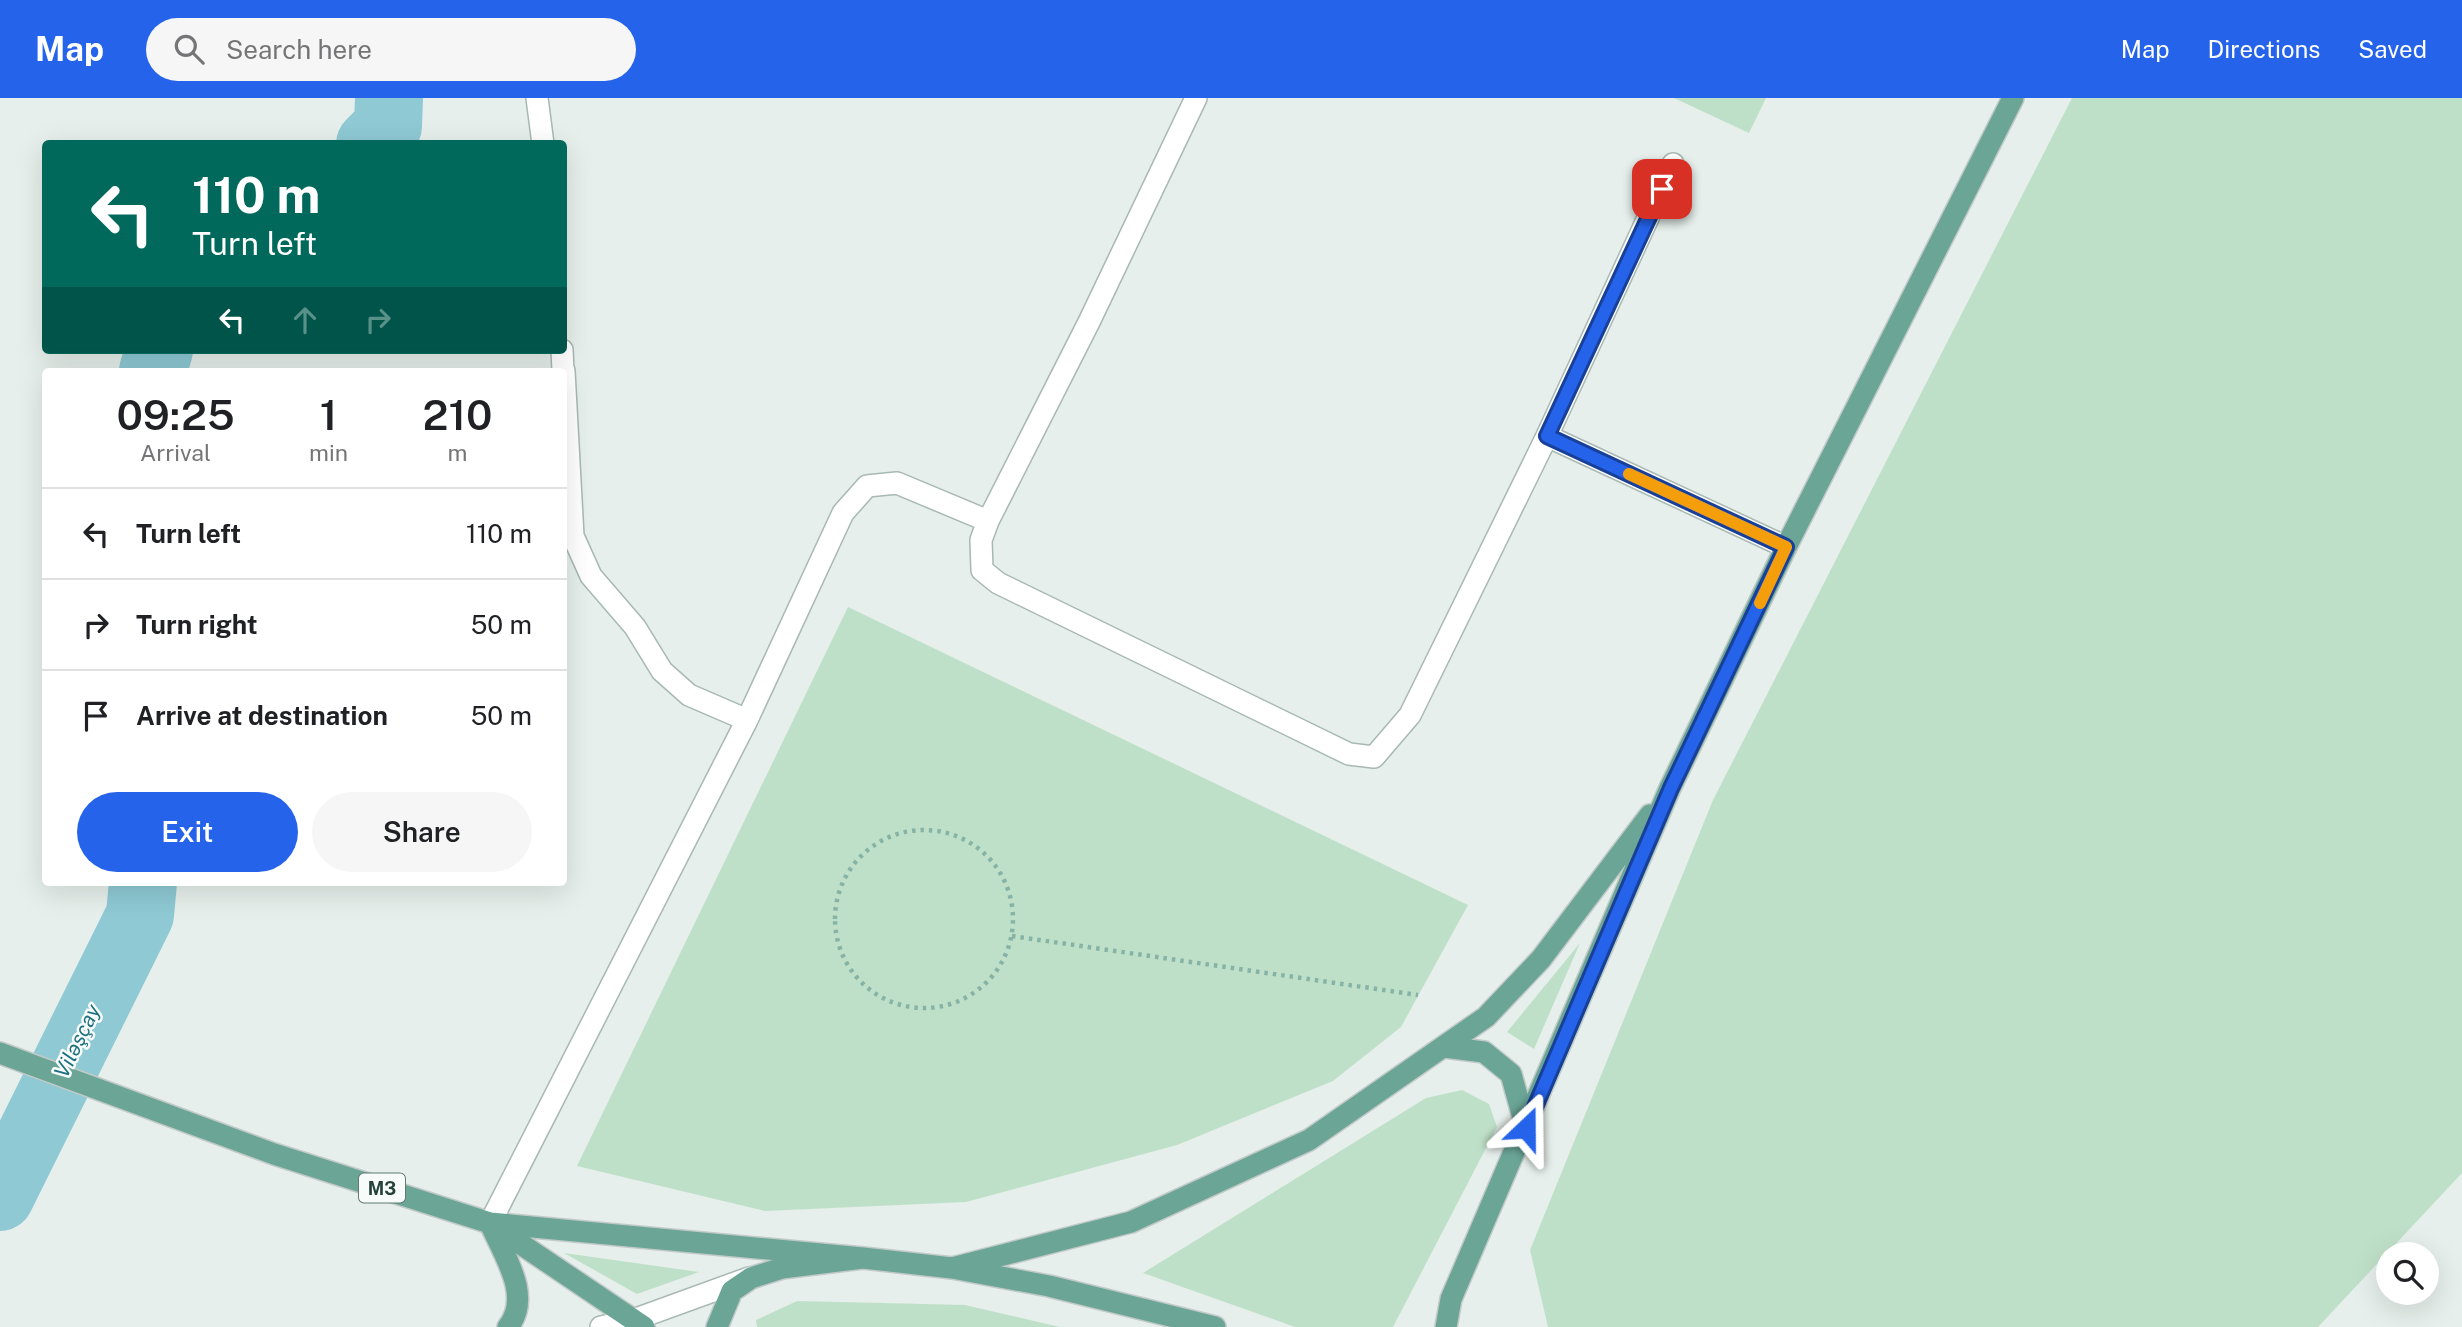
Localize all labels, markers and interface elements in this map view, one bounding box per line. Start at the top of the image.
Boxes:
search box [146,18,636,81]
text: Map [35,30,104,68]
icon: search [170,30,208,68]
text: Search here [226,34,372,65]
text: Map [2121,35,2170,63]
text: Directions [2208,35,2320,63]
text: Saved [2358,35,2427,63]
pin [1632,159,1692,219]
text: 110 m [192,166,320,224]
icon: left [77,168,168,259]
icon: arrive [1643,170,1681,208]
text: Turn left [192,225,317,262]
icon: left [213,301,251,339]
icon: ahead [286,301,324,339]
icon: right [359,301,397,339]
text: 09:25 [116,390,235,439]
text: 1 [320,390,337,439]
text: 210 [423,390,493,439]
text: Arrival [140,439,211,466]
text: min [309,439,348,466]
text: m [448,439,467,466]
icon: left [77,515,115,553]
text: Turn left [136,518,241,549]
text: 110 m [466,518,532,549]
icon: right [77,606,115,644]
text: Turn right [136,609,258,640]
text: 50 m [471,609,532,640]
icon: arrive [77,697,115,735]
text: Arrive at destination [136,700,388,731]
text: 50 m [471,700,532,731]
button: Exit [77,792,298,872]
button: Share [312,792,532,872]
water label: Viləşçay [49,1000,106,1082]
position arrow [1489,1091,1563,1165]
road number: M3 [359,1174,405,1203]
map controls [2376,1242,2439,1305]
button: search [2376,1242,2439,1305]

